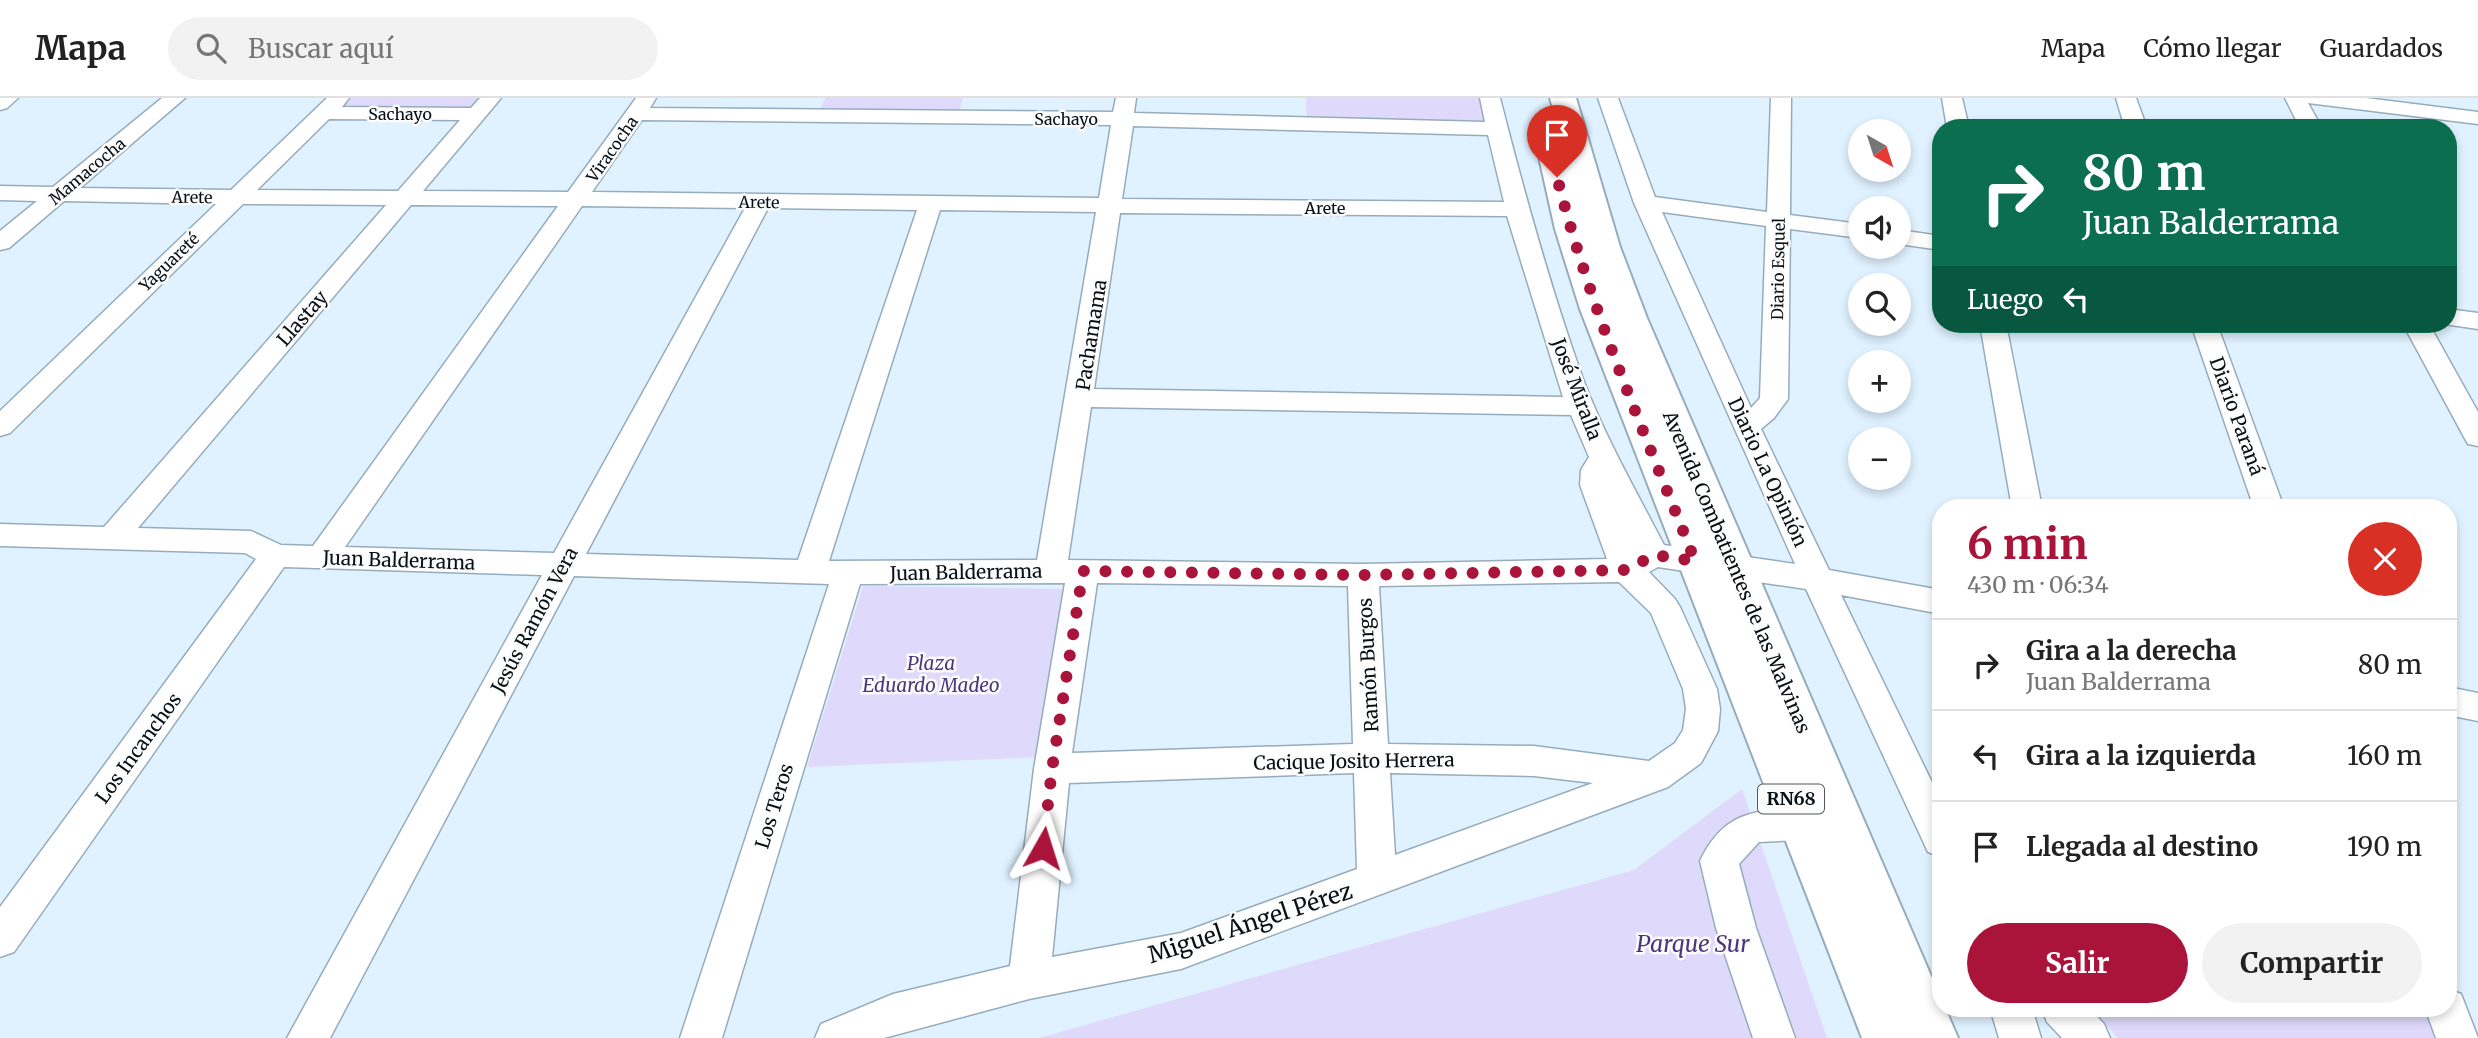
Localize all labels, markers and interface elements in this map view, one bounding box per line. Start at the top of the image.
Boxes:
search box [168,17,658,80]
text: Mapa [35,28,126,69]
icon: search [192,29,230,67]
text: Buscar aquí [248,32,393,65]
text: Mapa [2041,33,2105,64]
text: Cómo llegar [2143,33,2282,64]
text: Guardados [2320,33,2443,64]
street label: Sachayo [368,104,432,124]
pin [1527,105,1587,177]
street label: Sachayo [1034,109,1098,129]
street label: Viracocha [581,112,642,187]
icon: arrive [1538,116,1576,154]
north arrow [1848,119,1911,182]
map controls [1848,119,1911,490]
street label: Mamacocha [45,133,130,209]
text: 80 m [2082,142,2205,203]
icon: right [1967,147,2058,238]
street label: Arete [170,187,213,207]
street label: Arete [737,192,780,212]
button: sound [1848,196,1911,259]
street label: Arete [1304,198,1345,218]
text: Juan Balderrama [2082,203,2339,243]
street label: Diario Esquel [1767,218,1789,320]
street label: Yaguareté [134,229,203,296]
button: search [1848,273,1911,336]
street label: Pachamama [1070,278,1112,392]
icon: left [2057,280,2095,318]
text: Luego [1967,283,2043,316]
street label: Llastay [271,285,333,351]
street label: José Miralla [1546,334,1607,443]
button: + [1848,350,1911,413]
street label: Diario Paraná [2204,354,2270,478]
street label: Diario La Opinión [1723,394,1813,551]
street label: Avenida Combatientes de las Malvinas [1658,406,1816,737]
button: − [1848,427,1911,490]
text: 6 min [1967,518,2088,570]
button: close [2348,522,2422,596]
street label: Jesús Ramón Vera [485,543,583,698]
street label: Juan Balderrama [321,545,476,575]
street label: Juan Balderrama [888,559,1043,585]
text: 430 m · 06:34 [1967,570,2109,599]
street label: Ramón Burgos [1352,597,1384,733]
text: Gira a la derecha [2026,634,2237,667]
icon: right [1967,646,2005,684]
text: 80 m [2358,648,2422,681]
park label: Plaza Eduardo Madeo [862,651,1000,697]
text: Juan Balderrama [2026,667,2211,696]
street label: Los Incanchos [90,688,186,808]
icon: left [1967,737,2005,775]
text: Gira a la izquierda [2026,739,2256,772]
text: 160 m [2347,739,2422,772]
street label: Cacique Josito Herrera [1253,747,1455,775]
street label: Los Teros [750,760,798,852]
road number: RN68 [1758,784,1824,814]
position arrow [1006,811,1080,885]
icon: arrive [1967,828,2005,866]
text: Llegada al destino [2026,830,2258,863]
text: 190 m [2347,830,2422,863]
street label: Miguel Ángel Pérez [1144,876,1356,969]
button: Salir [1967,923,2188,1003]
button: Compartir [2202,923,2422,1003]
park label: Parque Sur [1636,929,1750,958]

